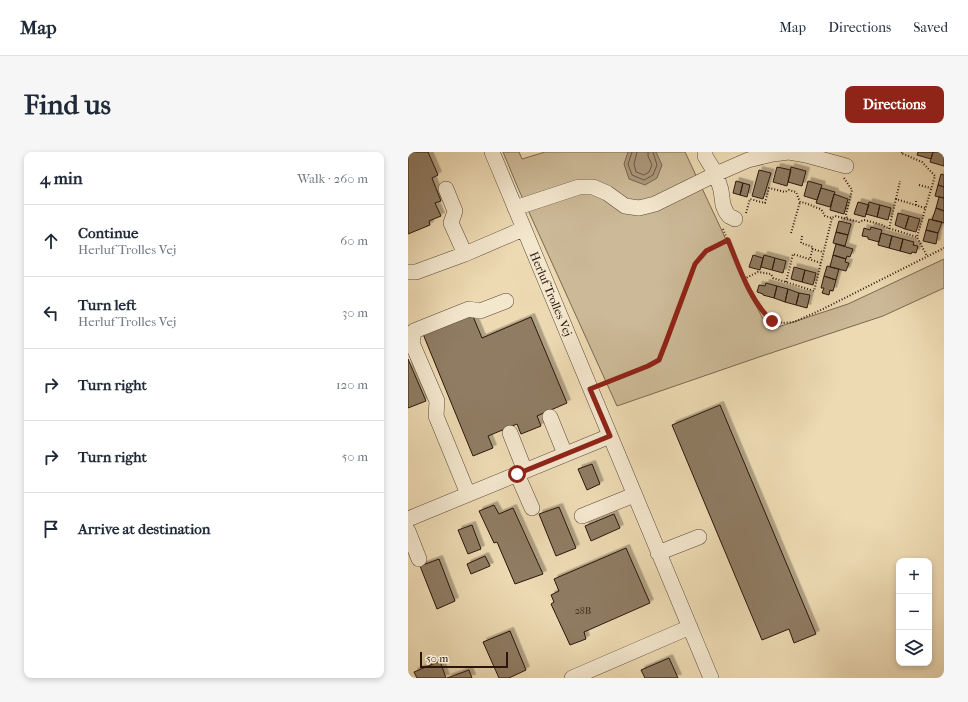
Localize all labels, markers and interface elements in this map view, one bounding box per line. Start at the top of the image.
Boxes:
text: Map [20,17,56,39]
text: Map [779,19,806,36]
text: Directions [828,19,891,36]
text: Saved [913,19,948,36]
button: Directions [845,86,944,123]
text: Find us [24,88,111,121]
text: 4 min [40,168,83,188]
text: Walk · 260 m [297,171,368,186]
text: Continue [78,224,138,242]
icon: ahead [40,230,62,252]
text: 60 m [340,233,368,248]
text: Herluf Trolles Vej [78,242,176,257]
street label: Herluf Trolles Vej [527,249,575,339]
text: Turn left [78,296,136,314]
icon: left [40,302,62,324]
text: 30 m [342,305,368,320]
route end [763,312,781,330]
text: Herluf Trolles Vej [78,314,176,329]
icon: right [40,374,62,396]
text: Turn right [78,376,147,394]
text: 120 m [336,377,368,392]
icon: right [40,446,62,468]
text: Turn right [78,448,147,466]
text: 50 m [342,449,368,464]
route start [508,465,526,483]
icon: arrive [40,518,62,540]
text: Arrive at destination [78,520,210,538]
map controls [896,558,932,666]
button: + [896,558,932,594]
button: − [896,594,932,630]
house number: 28B [575,605,591,617]
button: layers [896,630,932,666]
scale bar [420,650,508,669]
text: 50 m [426,652,448,665]

